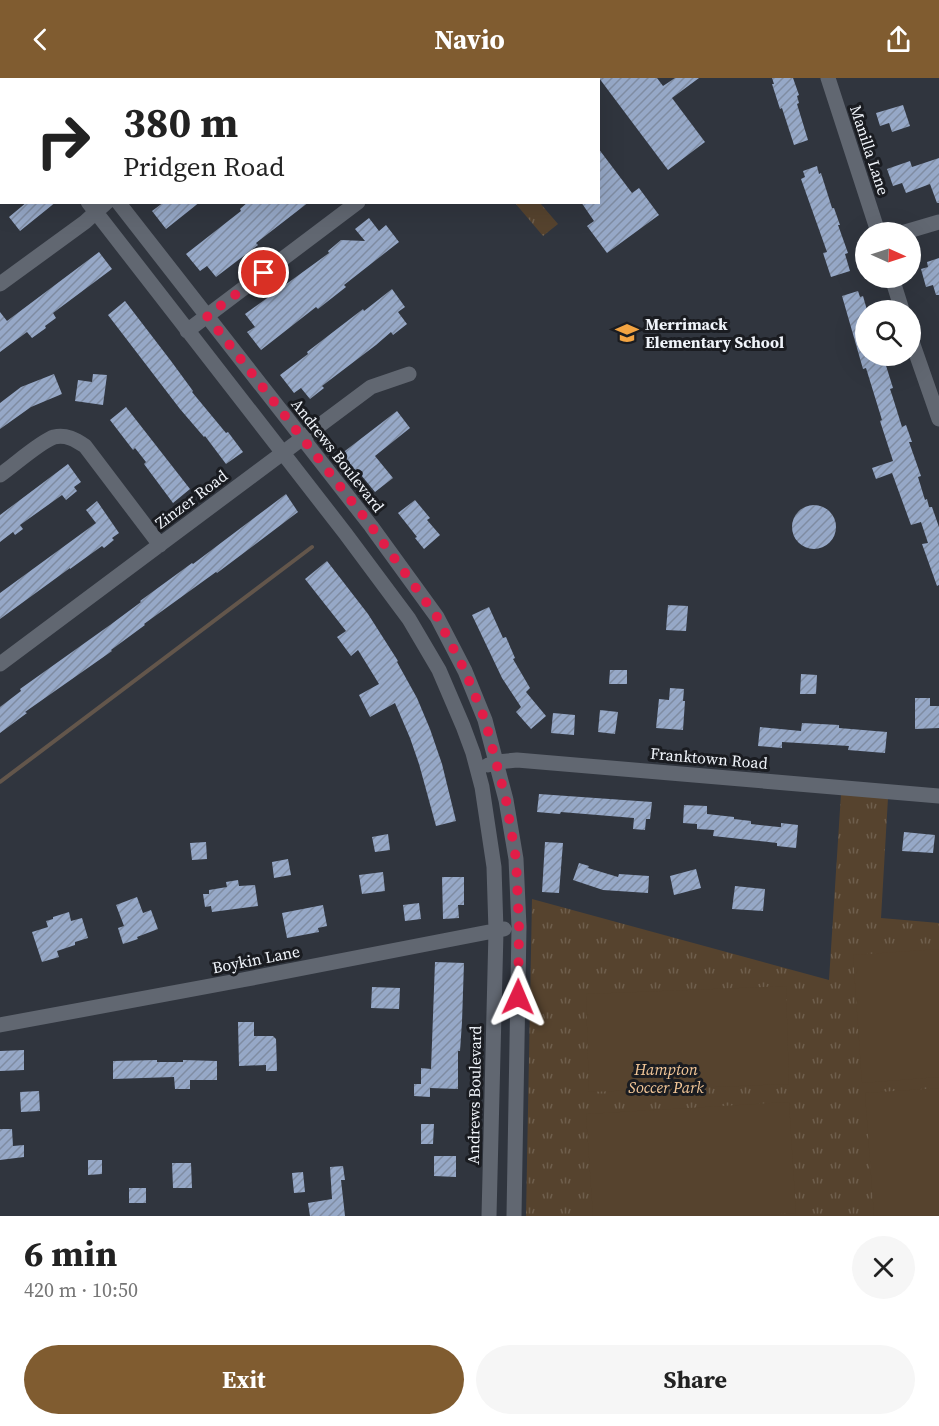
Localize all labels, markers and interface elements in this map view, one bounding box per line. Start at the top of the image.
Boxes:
text: Navio [434,21,505,58]
icon: back [24,23,57,56]
icon: share [882,23,915,56]
text: 380 m [123,93,238,151]
icon: right [24,102,102,180]
street label: Manilla Lane [845,102,895,198]
text: Pridgen Road [123,148,284,185]
north arrow [855,222,921,288]
map controls [855,222,921,366]
pin [238,247,289,298]
icon: arrive [247,256,280,289]
button: search [855,300,921,366]
place label: Merrimack Elementary School [645,313,784,353]
school or university icon: Merrimack Elementary School [614,320,640,346]
street label: Andrews Boulevard [287,393,389,517]
street label: Zinzer Road [150,464,232,534]
street label: Franktown Road [649,742,769,774]
street label: Boykin Lane [210,940,302,978]
position arrow [486,965,550,1029]
street label: Andrews Boulevard [462,1025,486,1165]
park label: Hampton Soccer Park [628,1058,704,1098]
text: 6 min [24,1229,117,1278]
button: close [852,1236,915,1299]
text: 420 m · 10:50 [24,1276,138,1304]
button: Exit [24,1345,464,1414]
button: Share [476,1345,915,1414]

